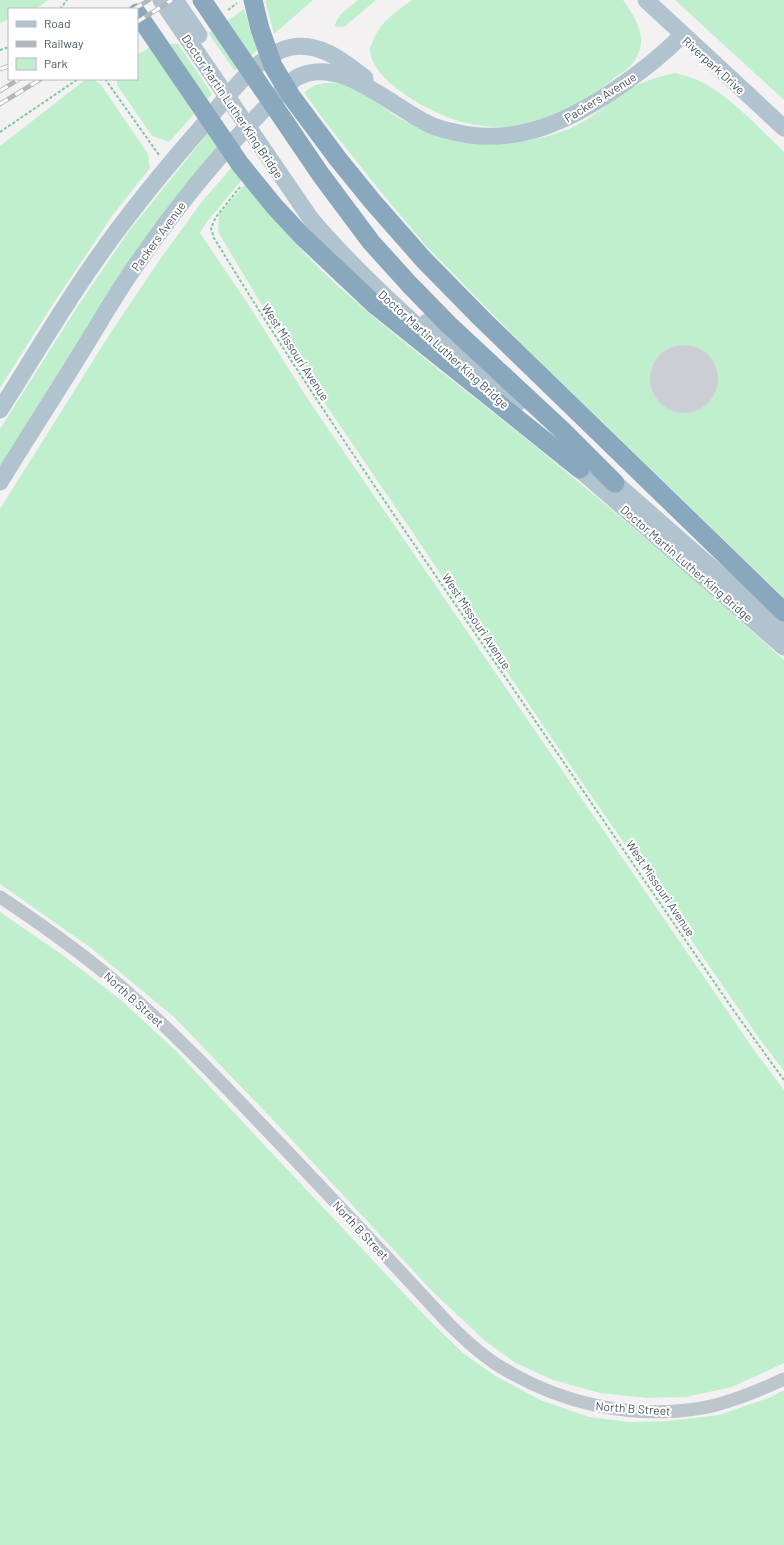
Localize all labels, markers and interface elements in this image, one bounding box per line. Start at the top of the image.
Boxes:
legend [8,8,138,80]
text: Road [44,16,71,30]
street label: Doctor Martin Luther King Bridge [180,31,286,181]
street label: Riverpark Drive [680,33,748,97]
text: Railway [44,36,84,50]
text: Park [44,56,68,70]
street label: Packers Avenue [561,69,639,125]
street label: Packers Avenue [128,199,188,273]
street label: Doctor Martin Luther King Bridge [376,287,512,411]
street label: West Missouri Avenue [259,301,333,403]
street label: Doctor Martin Luther King Bridge [618,502,756,624]
street label: West Missouri Avenue [440,570,514,672]
street label: West Missouri Avenue [624,837,698,939]
street label: North B Street [101,969,167,1029]
street label: North B Street [330,1198,392,1262]
street label: North B Street [595,1398,671,1418]

